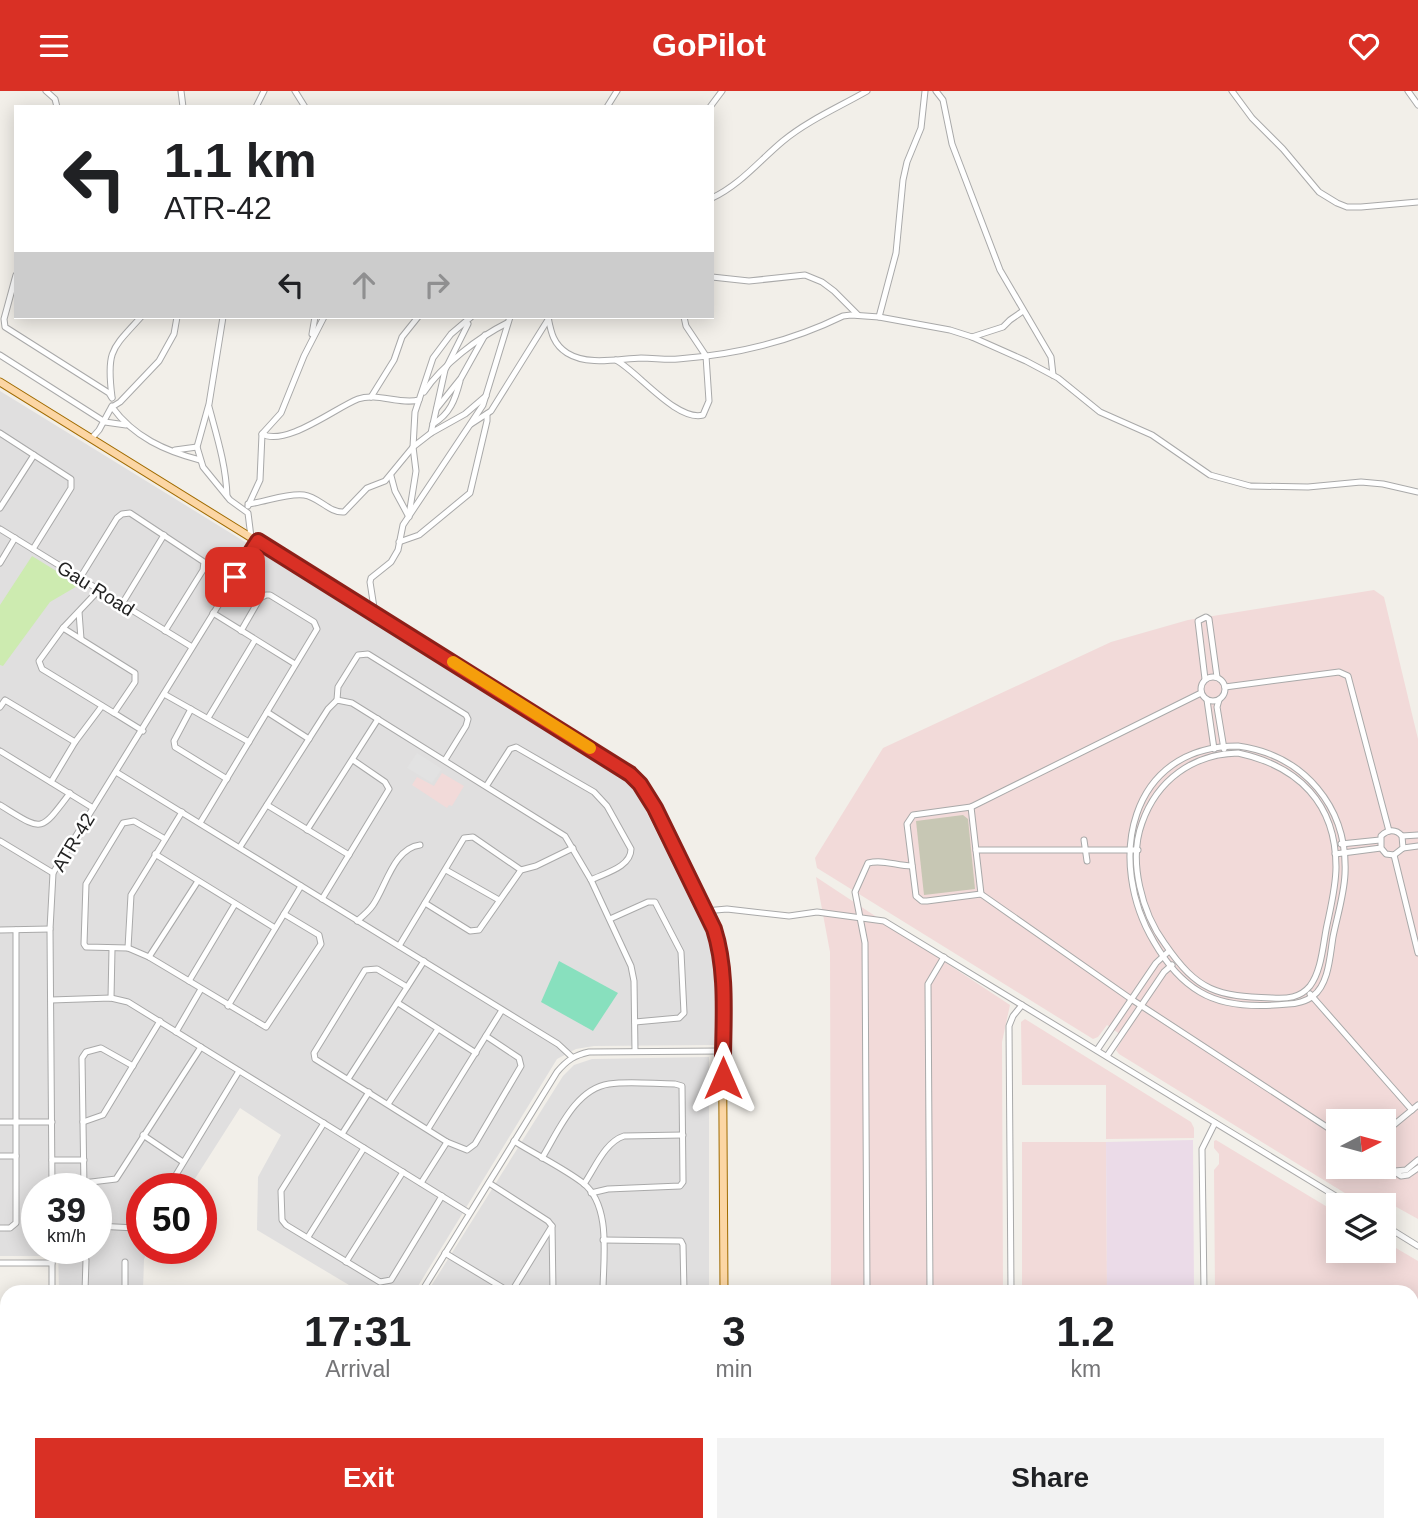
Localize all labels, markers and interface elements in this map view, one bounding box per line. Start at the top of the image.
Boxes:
icon: menu [35,27,73,65]
text: GoPilot [652,27,766,63]
icon: heart [1345,27,1383,65]
icon: left [49,133,140,224]
text: 1.1 km [164,133,317,187]
text: ATR-42 [164,190,272,226]
icon: left [272,266,310,304]
icon: ahead [345,266,383,304]
icon: right [418,266,456,304]
pin [205,547,265,607]
street label: Gau Road [53,557,138,620]
icon: arrive [216,558,254,596]
street label: ATR-42 [48,809,99,875]
position arrow [686,1041,760,1115]
north arrow [1326,1109,1396,1179]
map controls [1326,1109,1396,1263]
speed limit sign: 50 [126,1173,217,1264]
text: 39 [47,1190,86,1229]
button: layers [1326,1193,1396,1263]
text: km/h [47,1226,86,1246]
text: 17:31 [304,1308,411,1355]
text: 3 [722,1308,746,1355]
text: 1.2 [1057,1308,1115,1355]
text: Arrival [325,1356,390,1382]
text: min [715,1356,753,1382]
text: km [1070,1356,1101,1382]
button: Exit [35,1438,703,1518]
button: Share [717,1438,1384,1518]

